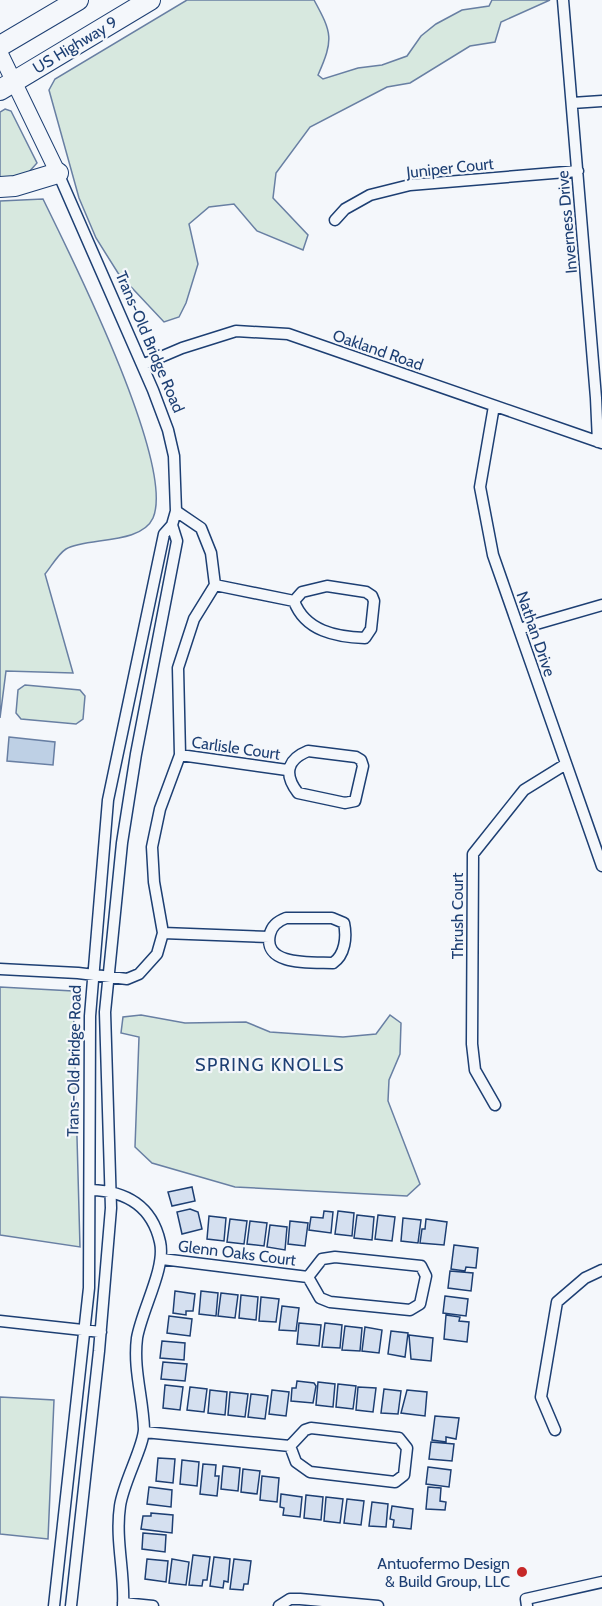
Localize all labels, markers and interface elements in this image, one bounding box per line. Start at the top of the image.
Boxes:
street label: US Highway 9 [29,12,121,78]
street label: Juniper Court [404,154,495,182]
street label: Inverness Drive [553,170,581,274]
street label: Trans-Old Bridge Road [112,268,188,416]
street label: Oakland Road [330,326,426,374]
street label: Nathan Drive [513,589,559,679]
street label: Carlisle Court [191,732,282,764]
street label: Thrush Court [448,872,467,959]
street label: Trans-Old Bridge Road [63,985,85,1137]
district label: SPRING KNOLLS [195,1054,345,1076]
street label: Glenn Oaks Court [177,1236,298,1270]
place label: Antuofermo Design & Build Group, LLC [377,1554,510,1591]
marker: Antuofermo Design & Build Group, LLC [515,1565,529,1579]

